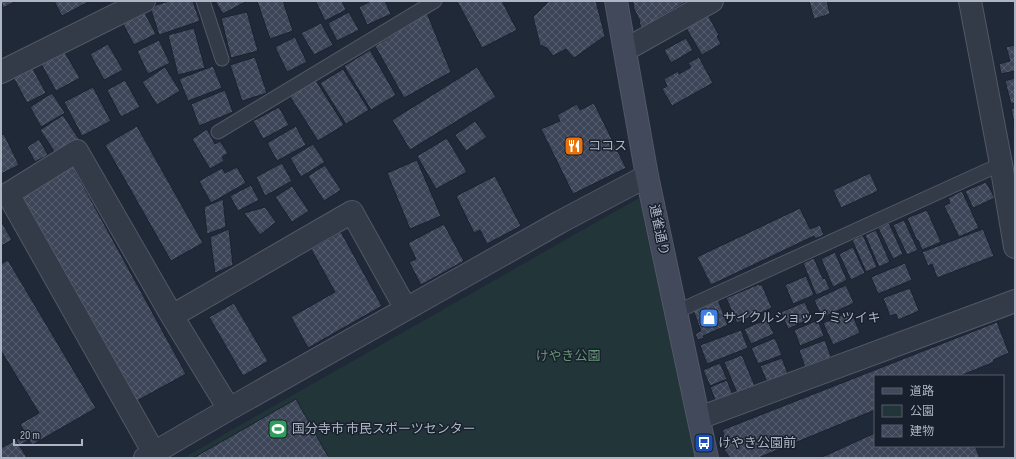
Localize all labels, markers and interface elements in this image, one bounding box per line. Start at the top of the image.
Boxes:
restaurant icon: ココス [563,135,585,157]
place label: ココス [588,138,627,154]
street label: 連雀通り [646,203,672,257]
shop icon: サイクルショップ ミツイキ [698,307,720,329]
place label: サイクルショップ ミツイキ [723,310,880,326]
park label: けやき公園 [535,348,601,364]
legend [874,375,1004,447]
text: 道路 [910,384,934,399]
text: 公園 [910,404,934,419]
sports icon: 国分寺市 市民スポーツセンター [267,418,289,440]
scale bar [14,421,82,447]
place label: 国分寺市 市民スポーツセンター [292,421,476,437]
text: 建物 [910,424,934,439]
text: 20 m [20,428,40,443]
bus stop icon: けやき公園前 [693,432,715,454]
place label: けやき公園前 [718,435,796,451]

